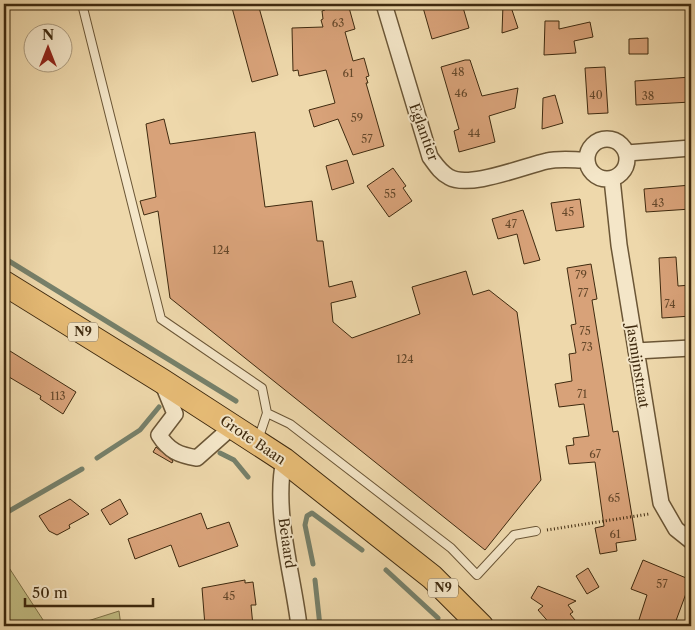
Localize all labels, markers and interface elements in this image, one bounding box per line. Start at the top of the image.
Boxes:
house number: 63 [332,16,344,30]
north arrow [22,22,72,72]
text: N [42,26,54,44]
house number: 48 [452,65,464,79]
house number: 61 [342,66,354,80]
house number: 46 [455,86,468,100]
house number: 40 [589,88,603,102]
house number: 38 [642,89,654,103]
street label: Eglantier [405,101,443,163]
house number: 59 [351,111,363,125]
house number: 44 [468,126,480,140]
house number: 57 [361,132,373,146]
house number: 55 [384,187,396,201]
house number: 43 [652,196,664,210]
house number: 45 [562,205,574,219]
house number: 47 [505,217,517,231]
house number: 124 [212,243,230,257]
house number: 79 [575,268,587,282]
house number: 77 [578,286,589,300]
house number: 74 [664,297,676,311]
street label: Jasmijnstraat [622,321,654,409]
road number: N9 [68,322,98,342]
house number: 75 [579,324,591,338]
house number: 73 [581,340,593,354]
house number: 124 [396,352,414,366]
house number: 71 [577,387,587,401]
house number: 113 [50,389,66,403]
street label: Grote Baan [217,411,289,469]
house number: 67 [589,447,601,461]
house number: 65 [608,491,620,505]
street label: Beiaard [275,517,300,570]
house number: 61 [609,527,621,541]
scale bar [25,575,152,607]
house number: 57 [656,577,668,591]
road number: N9 [428,578,458,598]
text: 50 m [32,583,68,602]
house number: 45 [223,589,235,603]

